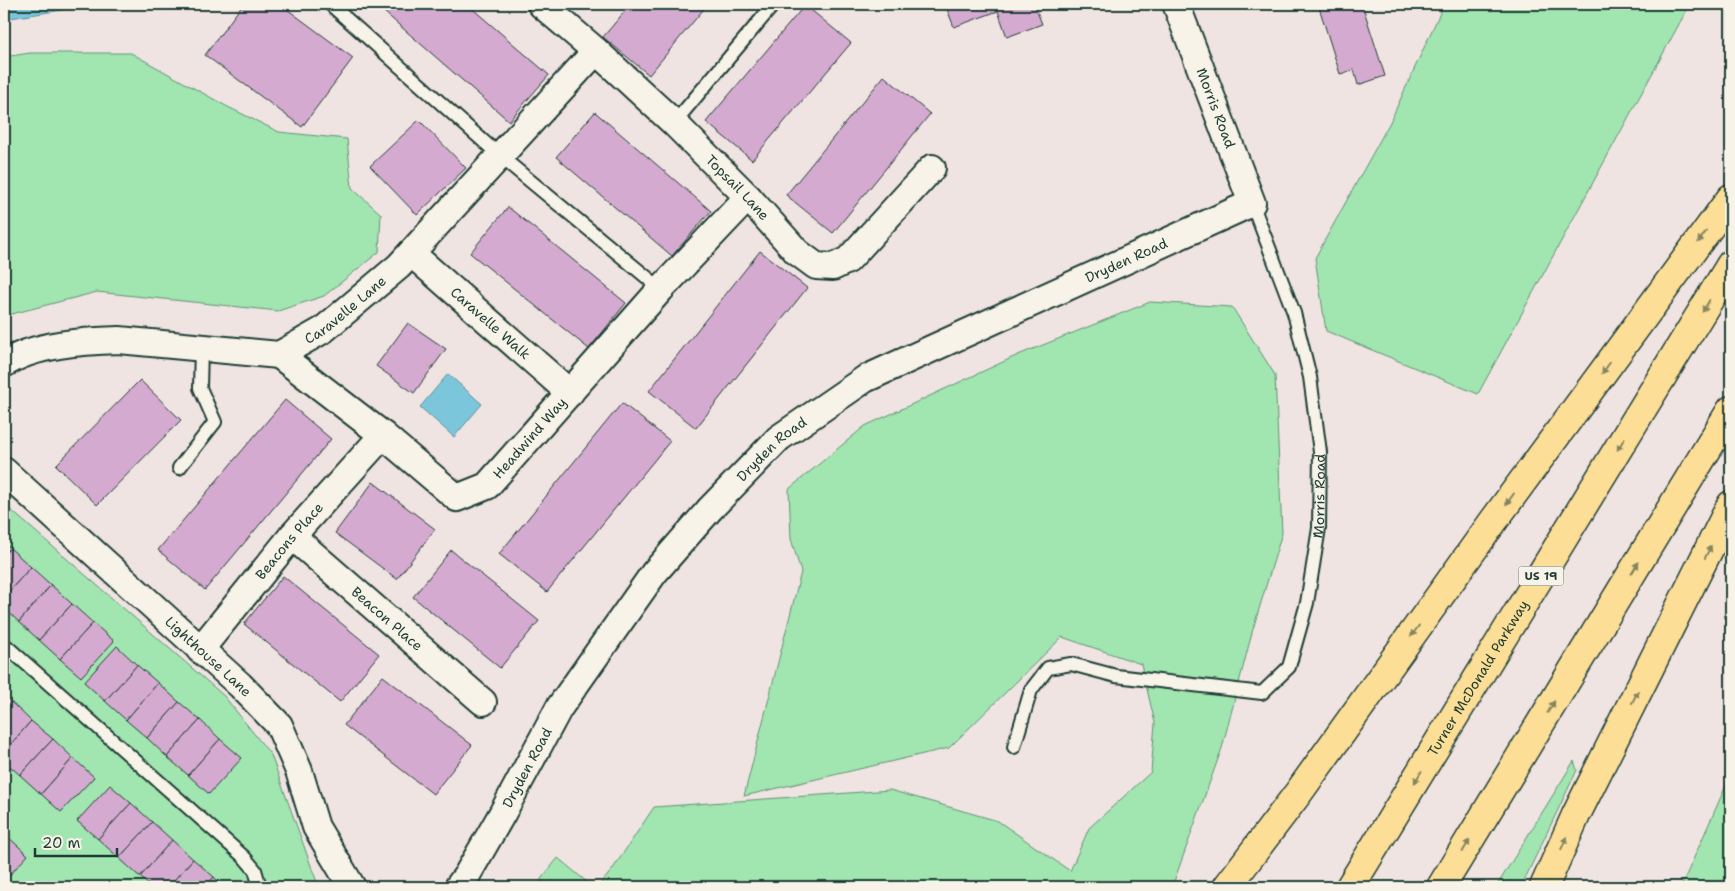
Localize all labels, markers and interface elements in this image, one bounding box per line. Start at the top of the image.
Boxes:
street label: Morris Road [1192,65,1240,151]
street label: Topsail Lane [702,151,773,224]
one-way arrow [1697,230,1708,243]
street label: Dryden Road [1082,234,1170,287]
street label: Caravelle Lane [301,272,390,348]
street label: Caravelle Walk [447,283,534,363]
one-way arrow [1701,299,1710,312]
one-way arrow [1601,361,1611,375]
street label: Headwind Way [489,393,570,482]
street label: Dryden Road [733,413,810,485]
one-way arrow [1616,438,1626,451]
street label: Morris Road [1308,454,1329,540]
one-way arrow [1505,492,1515,506]
street label: Beacons Place [251,498,327,583]
one-way arrow [1704,544,1712,559]
one-way arrow [1631,561,1640,574]
road number: US 19 [1518,566,1564,586]
street label: Beacon Place [348,583,427,655]
street label: Turner McDonald Parkway [1423,597,1532,759]
street label: Lighthouse Lane [161,612,256,701]
one-way arrow [1410,624,1420,638]
one-way arrow [1631,690,1639,704]
one-way arrow [1546,700,1555,713]
street label: Dryden Road [498,724,556,811]
one-way arrow [1413,771,1422,784]
scale bar [35,826,118,858]
text: 20 m [42,833,81,853]
one-way arrow [1560,836,1568,850]
one-way arrow [1462,839,1471,852]

